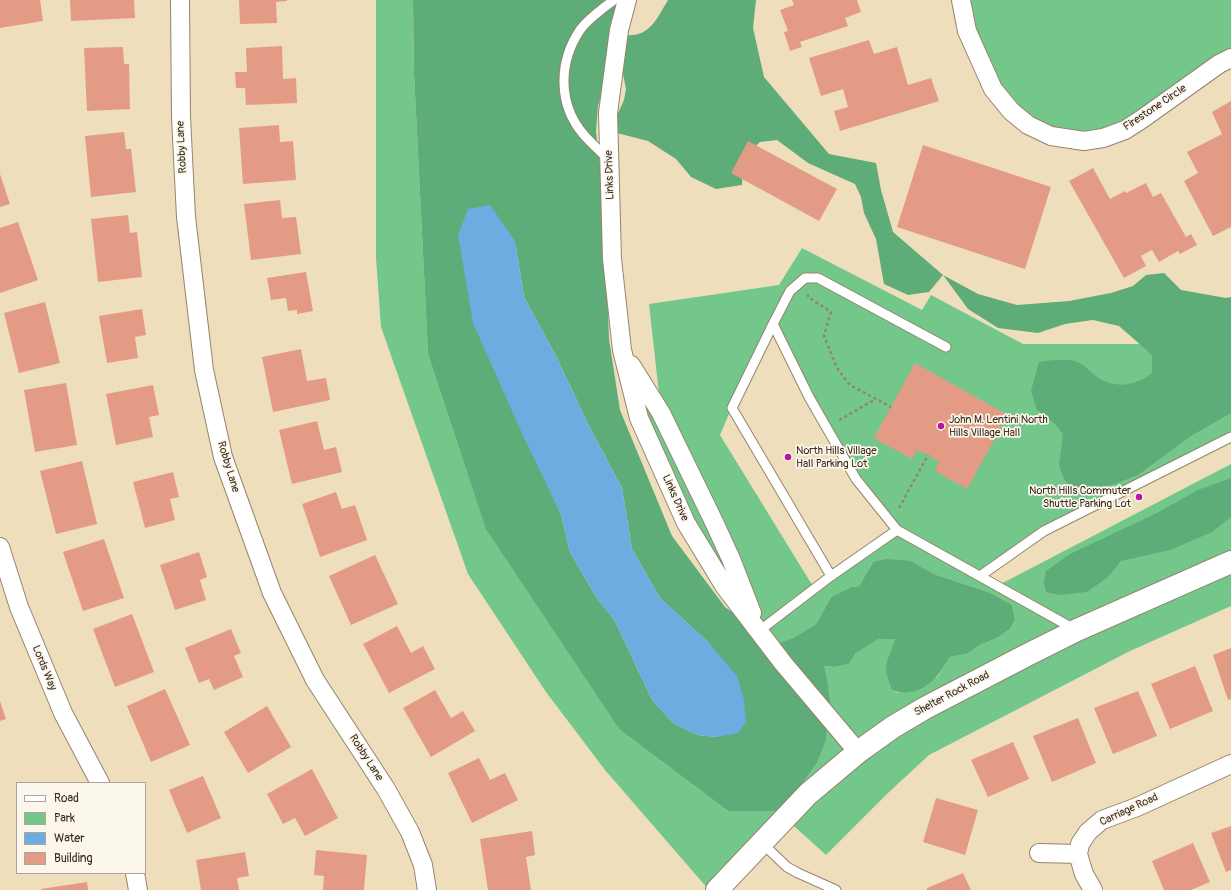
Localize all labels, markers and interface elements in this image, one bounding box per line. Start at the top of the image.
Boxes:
street label: Firestone Circle [1121,82,1189,134]
street label: Robby Lane [174,120,190,174]
street label: Links Drive [603,150,617,200]
place label: John M. Lentini North Hills Village Hall [949,413,1048,439]
marker: John M. Lentini North Hills Village Hall [936,421,946,431]
street label: Robby Lane [214,440,242,494]
place label: North Hills Village Hall Parking Lot [796,444,877,470]
marker: North Hills Village Hall Parking Lot [783,452,793,462]
street label: Links Drive [659,473,691,523]
place label: North Hills Commuter Shuttle Parking Lot [1029,484,1131,510]
marker: North Hills Commuter Shuttle Parking Lot [1134,492,1144,502]
street label: Lords Way [29,643,59,693]
street label: Shelter Rock Road [912,669,992,719]
street label: Robby Lane [346,732,386,784]
legend [16,782,146,874]
text: Road [54,791,79,806]
street label: Carriage Road [1098,791,1160,829]
text: Park [54,811,75,826]
text: Water [54,831,85,846]
text: Building [54,851,93,866]

